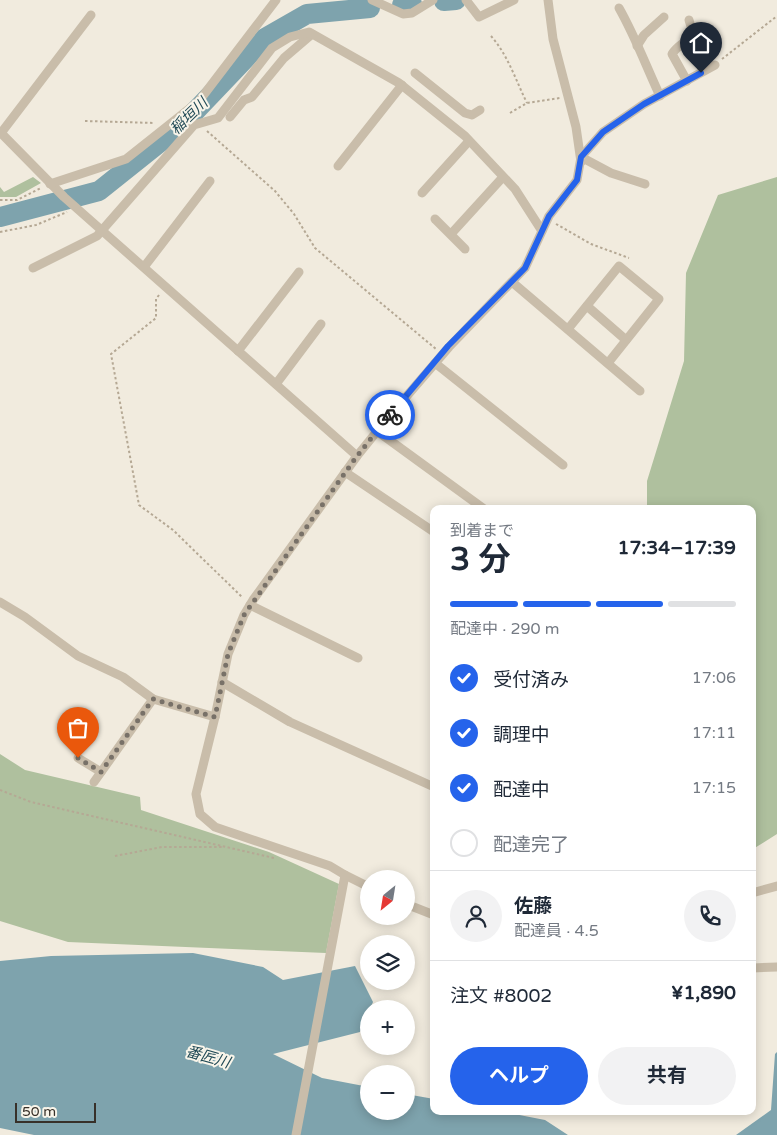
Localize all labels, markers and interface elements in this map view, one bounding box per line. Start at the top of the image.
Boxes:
pin [680,22,722,73]
icon: home [687,29,715,57]
water label: 稲垣川 [167,93,213,138]
courier [365,390,415,440]
icon: bike [376,401,404,429]
text: 到着まで [450,521,514,541]
text: 17:34–17:39 [617,537,736,559]
text: 3 分 [450,541,510,579]
text: 配達中 · 290 m [450,619,559,639]
icon: check [450,664,478,692]
text: 17:06 [692,668,736,688]
text: 受付済み [493,669,569,691]
pin [57,707,99,758]
icon: bag [64,714,92,742]
icon: check [450,719,478,747]
text: 17:11 [692,723,736,743]
text: 調理中 [493,724,550,746]
icon: check [450,774,478,802]
text: 17:15 [692,778,736,798]
text: 配達中 [493,779,550,801]
text: 配達完了 [493,834,569,856]
north arrow [360,870,415,925]
map controls [360,870,415,1120]
button: person [450,890,502,942]
button: phone [684,890,736,942]
text: 佐藤 [514,895,552,917]
text: 配達員 · 4.5 [514,921,599,941]
button: layers [360,935,415,990]
text: ¥1,890 [671,982,736,1004]
text: 注文 #8002 [450,985,552,1007]
button: + [360,1000,415,1055]
water label: 番匠川 [184,1042,234,1072]
button: ヘルプ [450,1047,588,1105]
button: 共有 [598,1047,736,1105]
button: − [360,1065,415,1120]
scale bar [15,1100,96,1123]
text: 50 m [22,1103,56,1120]

